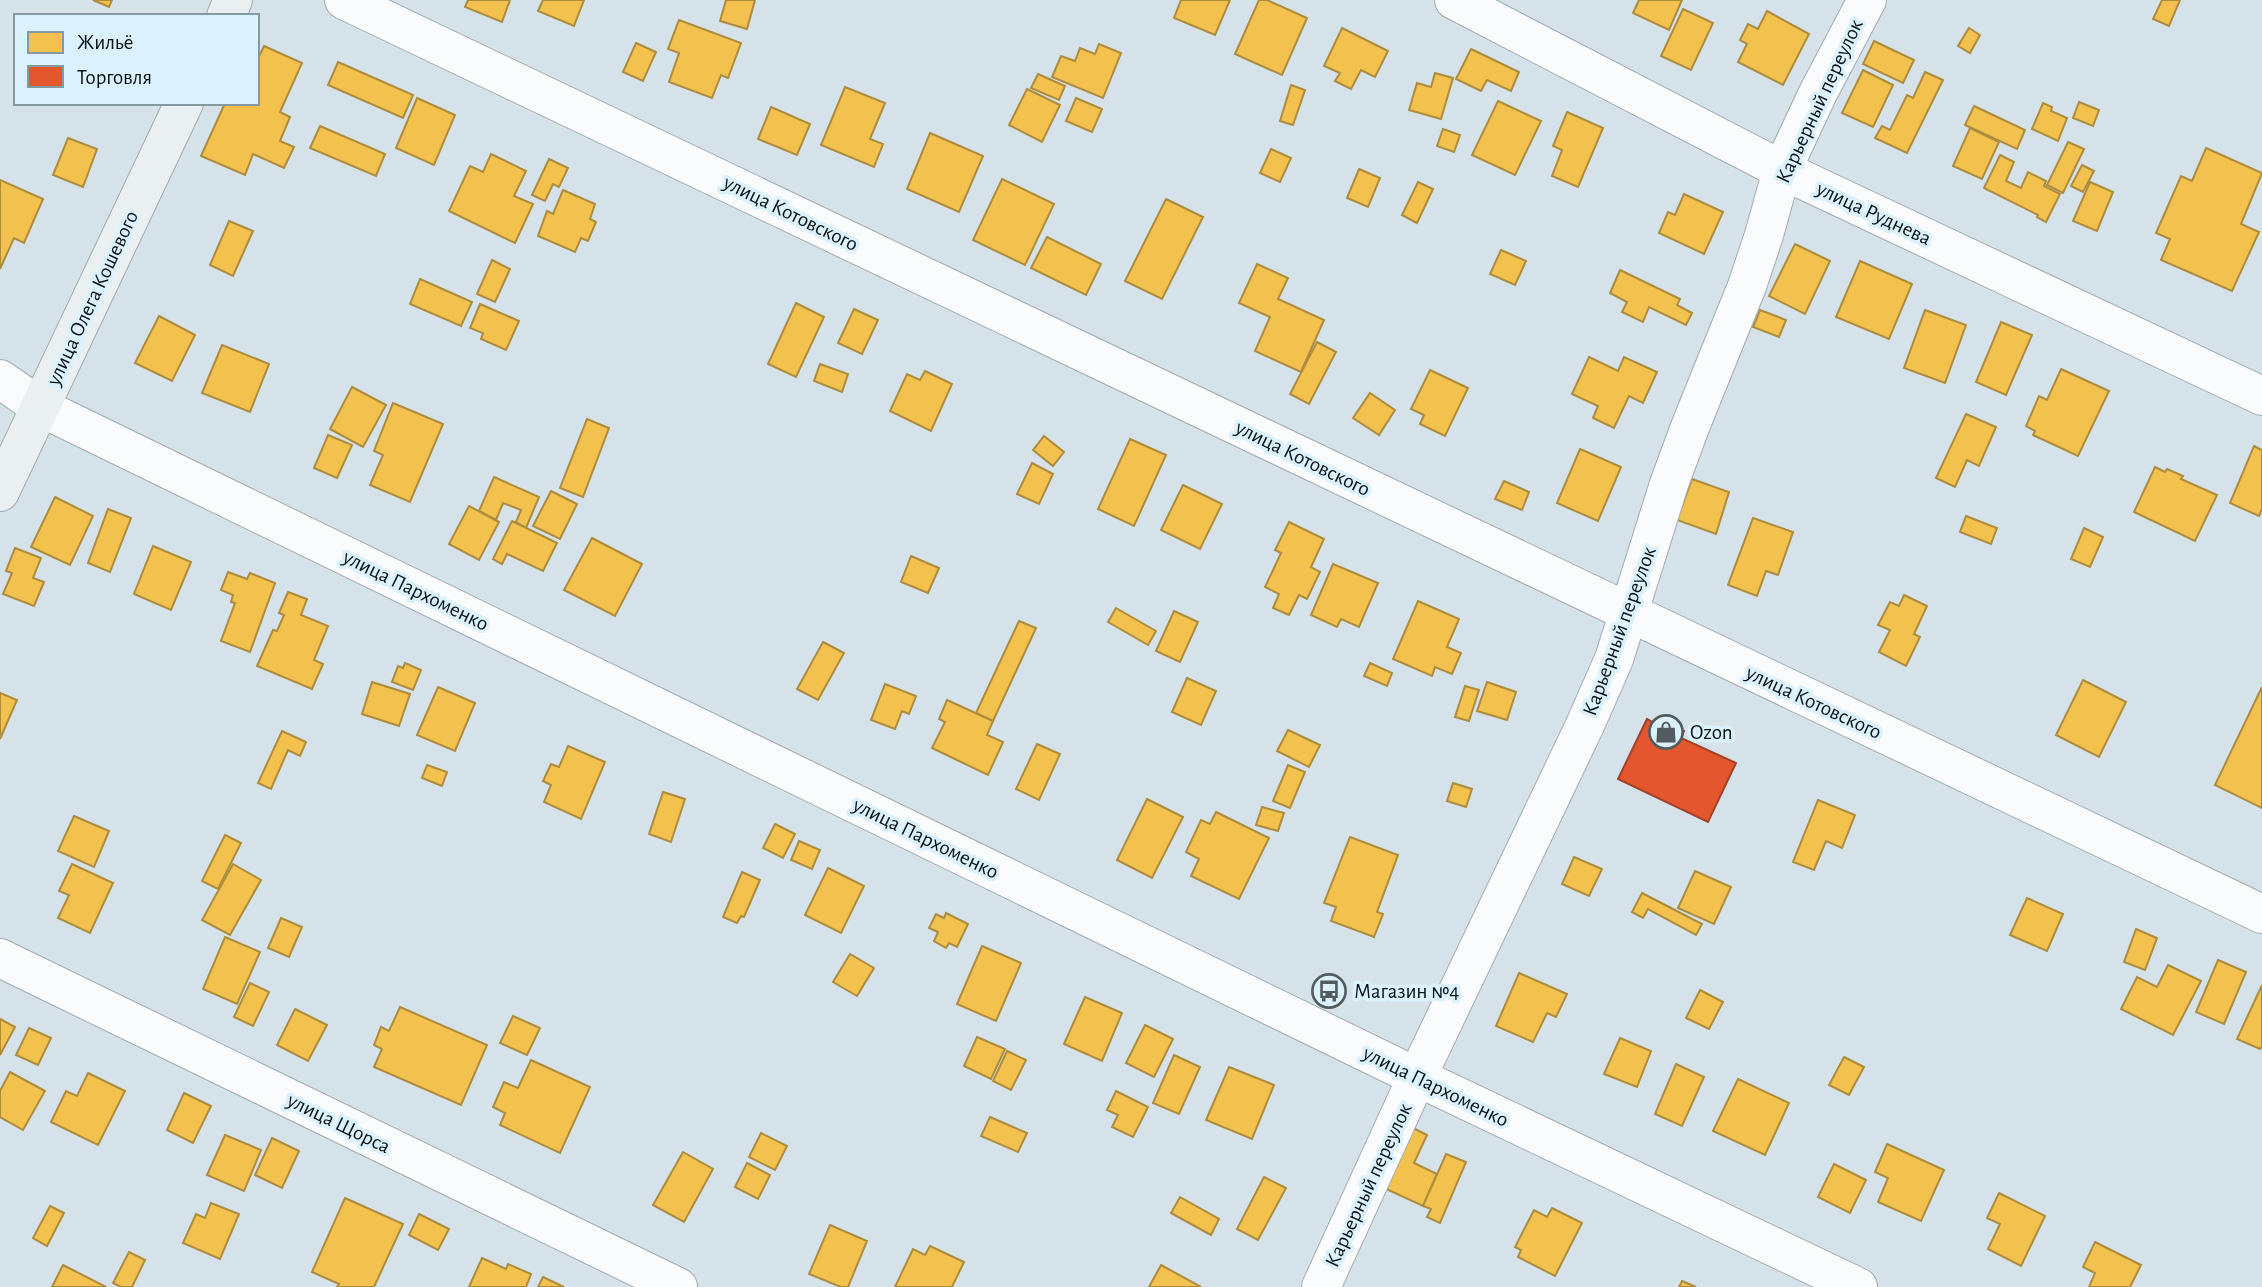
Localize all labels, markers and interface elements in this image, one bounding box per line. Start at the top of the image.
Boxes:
legend [14,14,259,105]
street label: Карьерный переулок [1772,16,1867,186]
text: Жильё [77,32,133,53]
text: Торговля [77,67,152,88]
street label: улица Котовского [719,171,861,255]
street label: улица Руднева [1812,177,1935,249]
street label: улица Олега Кошевого [42,208,142,390]
street label: улица Котовского [1231,416,1373,500]
street label: Карьерный переулок [1579,543,1660,719]
street label: улица Пархоменко [339,546,492,635]
street label: улица Котовского [1742,661,1885,743]
shop icon: Ozon [1647,713,1685,751]
place label: Ozon [1690,722,1733,743]
street label: улица Пархоменко [849,794,1002,883]
bus stop icon: Магазин №4 [1310,972,1348,1010]
place label: Магазин №4 [1354,981,1459,1002]
street label: улица Пархоменко [1359,1042,1512,1131]
street label: улица Щорса [283,1089,394,1158]
street label: Карьерный переулок [1321,1100,1416,1270]

